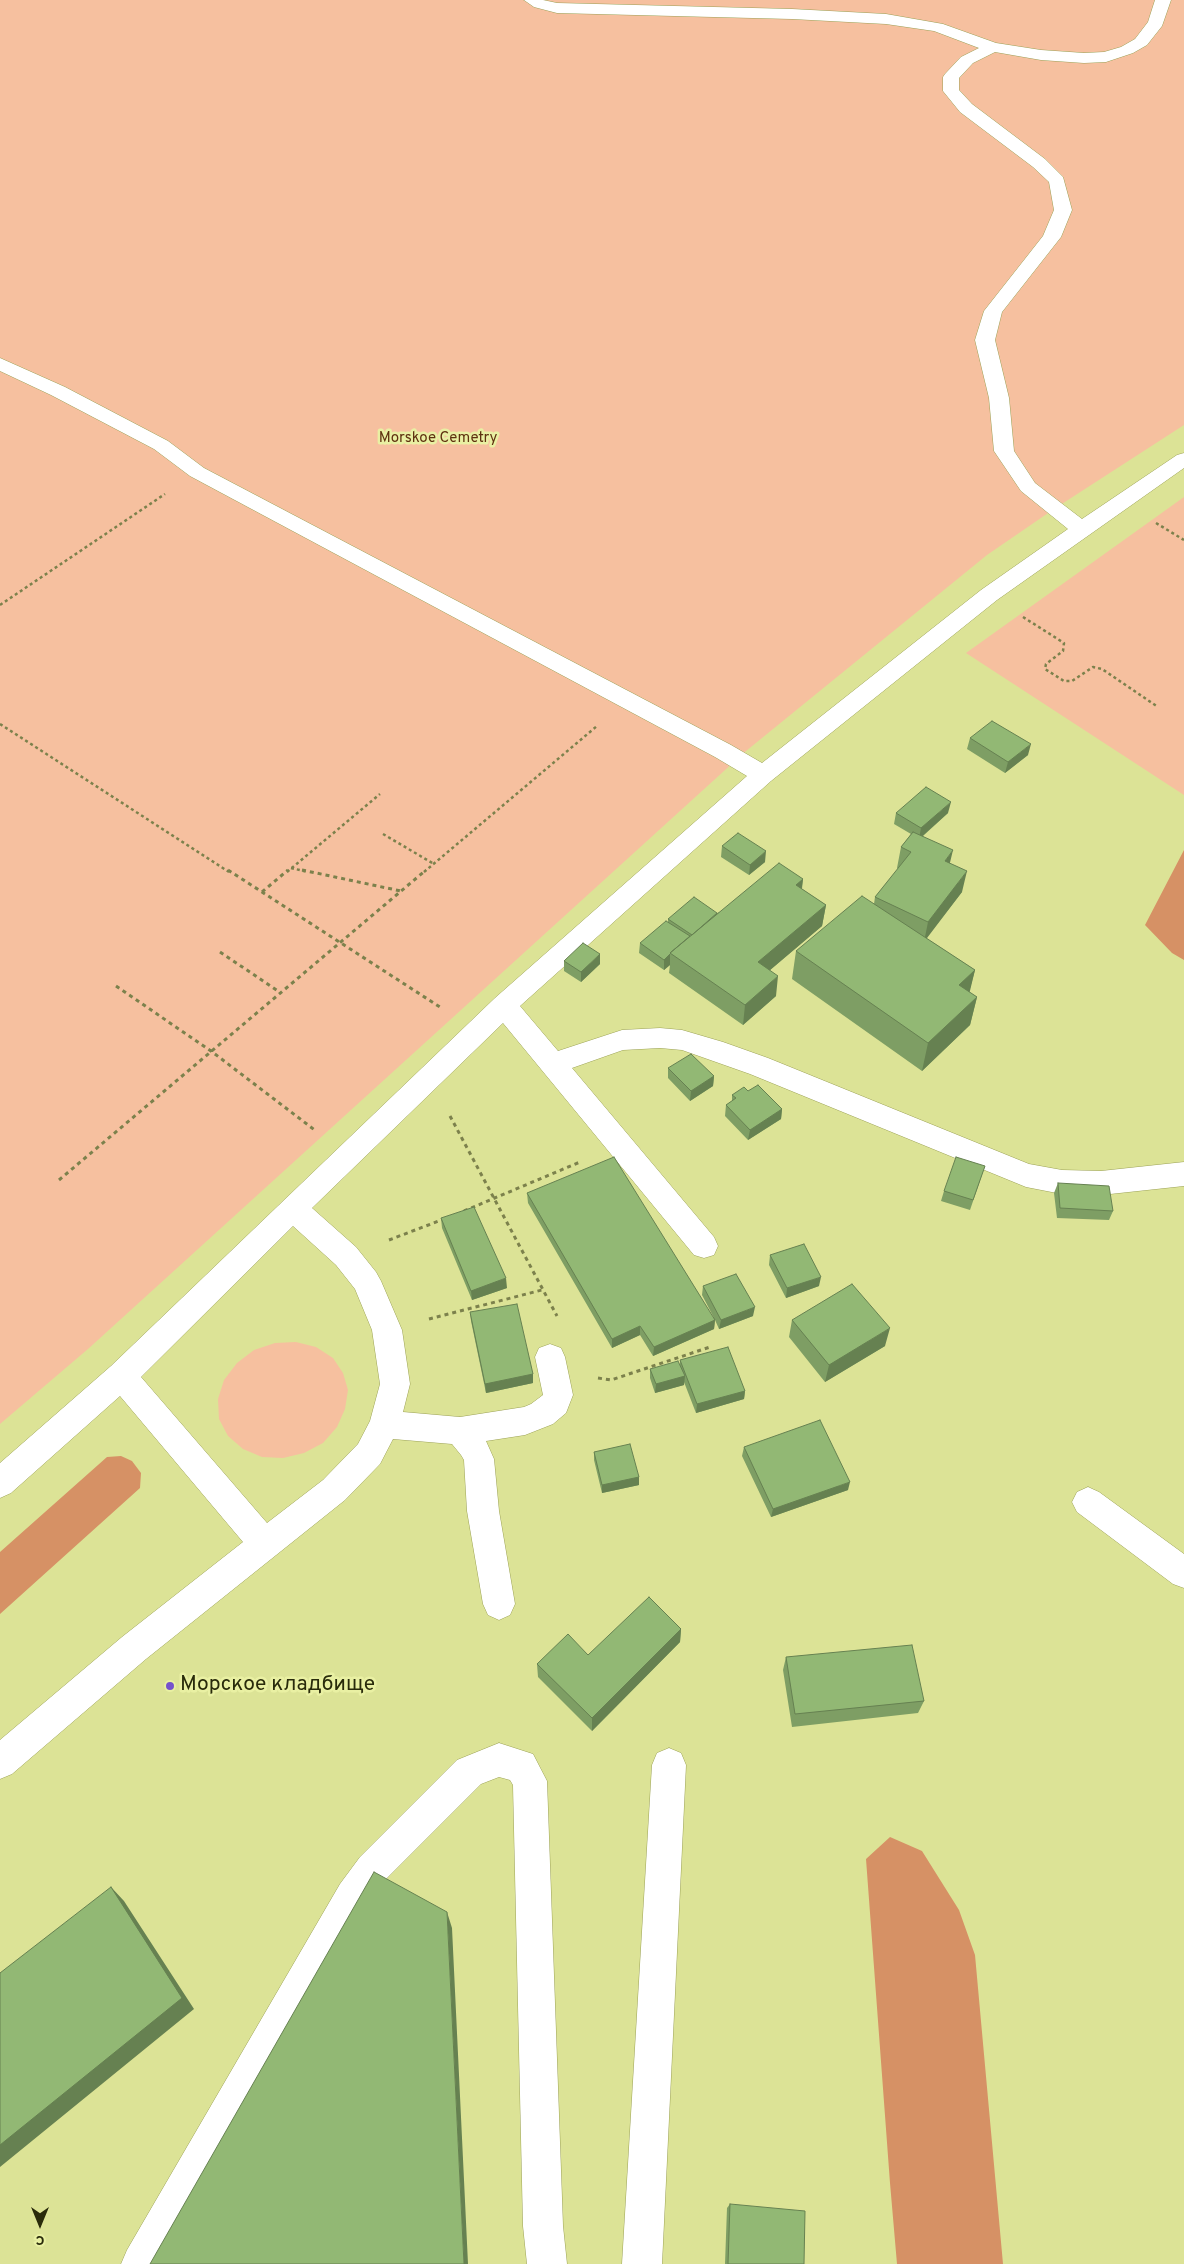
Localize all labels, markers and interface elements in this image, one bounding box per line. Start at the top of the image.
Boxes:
park label: Morskoe Cemetry [379,430,497,448]
place label: Морское кладбище [180,1673,375,1699]
marker: Морское кладбище [164,1680,176,1692]
north arrow [15,2199,65,2249]
text: С [36,2231,44,2248]

